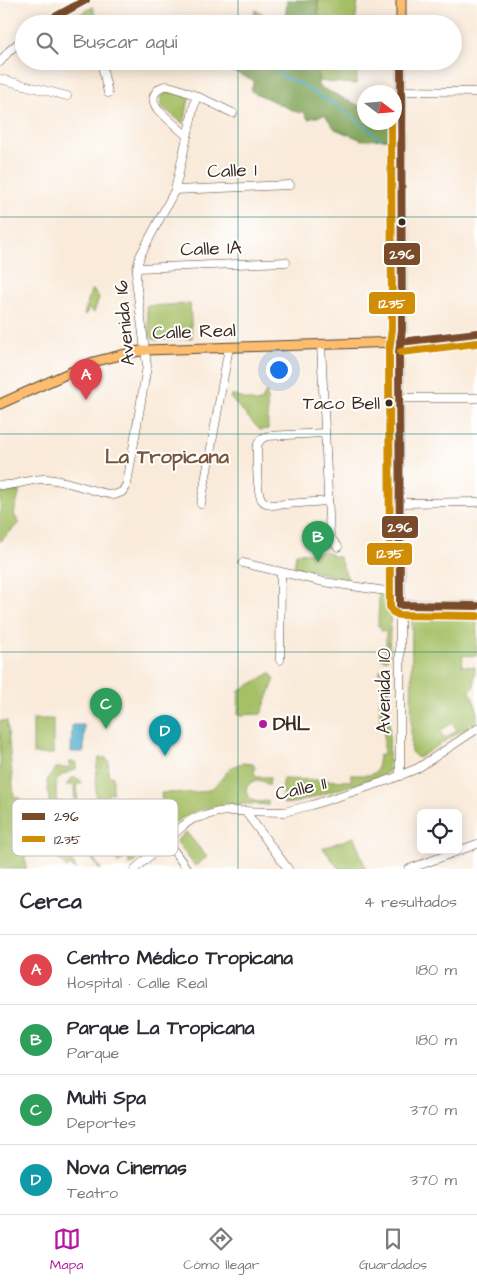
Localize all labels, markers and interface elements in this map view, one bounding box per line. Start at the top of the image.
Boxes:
search box [15,15,462,70]
icon: search [33,29,61,57]
text: Buscar aquí [73,29,177,56]
north arrow [357,85,402,130]
street label: Calle 1 [207,157,258,185]
unlabelled marker [397,217,407,227]
street label: Calle 1A [180,234,242,264]
line badge: 296 [383,242,421,266]
text: 296 [389,245,415,265]
street label: Avenida 16 [108,279,142,367]
line badge: 1235 [368,291,416,315]
text: 1235 [379,294,407,314]
street label: Calle Real [152,317,236,347]
your location [266,357,292,383]
pin: A [70,359,102,400]
place label: Taco Bell [303,391,380,416]
marker: Taco Bell [384,398,394,408]
district label: La Tropicana [105,443,230,471]
line badge: 296 [381,515,419,539]
text: 296 [387,518,413,538]
pin: B [302,521,334,562]
line badge: 1235 [366,542,413,566]
text: 1235 [377,544,405,564]
street label: Avenida 10 [371,648,398,734]
pin: C [90,688,122,729]
place label: DHL [273,711,311,738]
pin: D [149,715,181,756]
marker: DHL [257,718,269,730]
street label: Calle 11 [273,770,330,808]
legend [12,799,178,856]
text: 296 [54,807,79,827]
map controls [417,809,462,854]
button: locate [417,809,462,854]
text: 1235 [54,830,81,850]
text: Cerca [20,887,82,916]
text: 4 resultados [364,891,457,913]
text: Centro Médico Tropicana [67,945,293,972]
text: A [31,959,41,981]
text: 180 m [416,959,457,981]
text: Hospital · Calle Real [67,972,208,994]
text: Parque La Tropicana [67,1015,254,1042]
text: B [30,1029,42,1051]
text: 180 m [416,1029,457,1051]
text: Parque [67,1042,119,1064]
text: Multi Spa [67,1085,146,1112]
text: C [30,1099,42,1121]
text: 370 m [410,1099,457,1121]
text: Deportes [67,1112,136,1134]
text: Nova Cinemas [67,1155,187,1182]
text: D [31,1169,41,1191]
text: 370 m [410,1169,457,1191]
text: Teatro [67,1182,118,1204]
tab: Mapa [50,1225,83,1275]
tab: Cómo llegar [183,1225,259,1275]
tab: Guardados [359,1225,427,1275]

